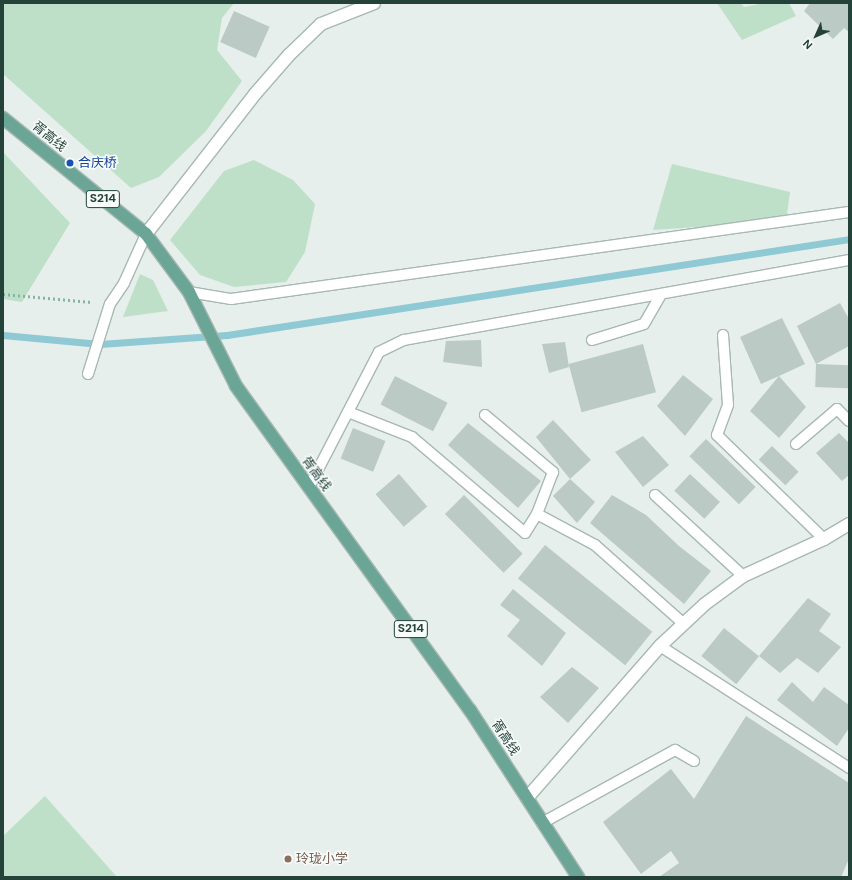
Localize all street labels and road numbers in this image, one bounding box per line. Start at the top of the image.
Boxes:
street label: 胥高线 [29,119,69,155]
road number: S214 [85,189,121,209]
street label: 胥高线 [298,454,334,494]
road number: S214 [393,619,429,639]
street label: 胥高线 [488,717,522,759]

